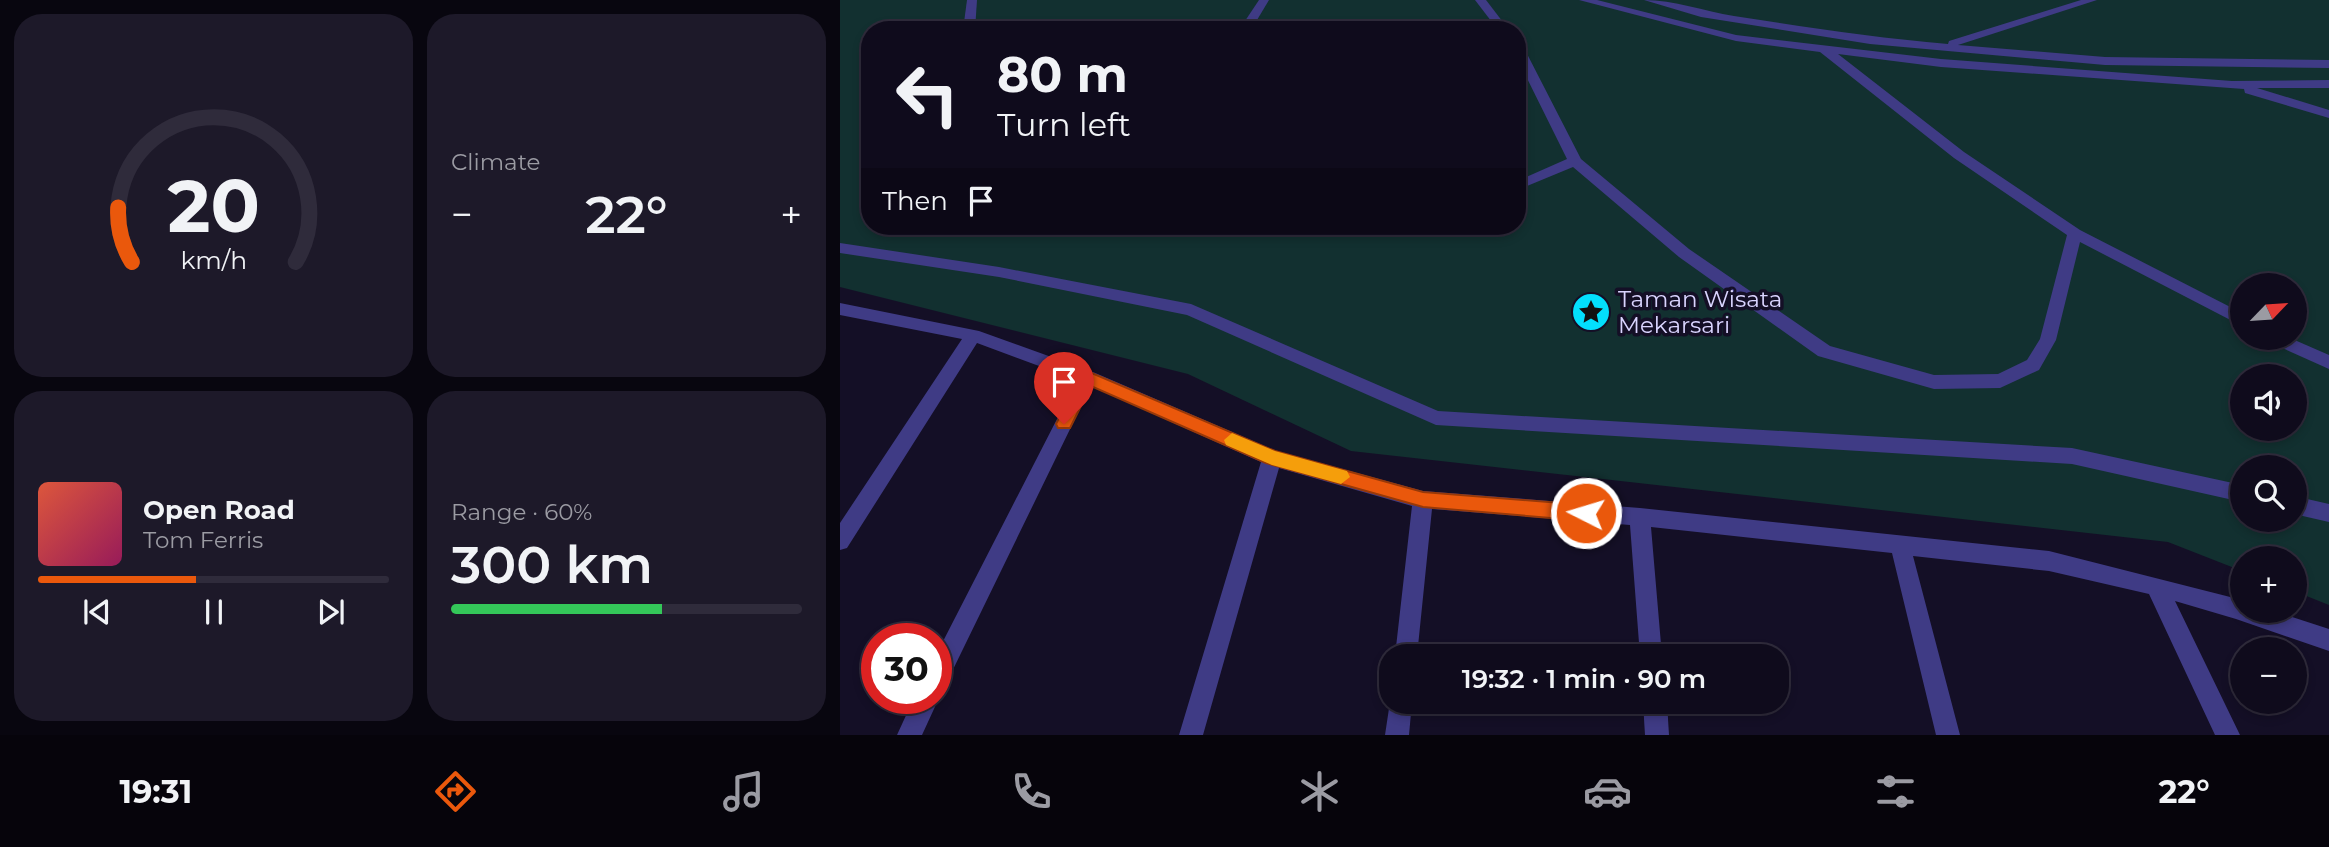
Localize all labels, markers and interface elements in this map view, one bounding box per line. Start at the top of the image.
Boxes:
text: 80 m [997,45,1128,104]
icon: left [882,49,973,140]
text: Turn left [997,105,1131,144]
text: Climate [451,148,540,176]
text: 20 [167,162,260,250]
icon: arrive [962,182,1000,220]
text: 22° [585,183,668,246]
text: Then [882,185,948,217]
text: − [451,191,473,238]
text: + [780,191,802,238]
text: km/h [180,244,247,274]
north arrow [2230,273,2306,350]
map controls [2230,273,2307,714]
place label: Taman Wisata Mekarsari [1618,285,1782,339]
place icon: Taman Wisata Mekarsari [1570,291,1612,333]
pin [1034,352,1094,424]
icon: arrive [1045,363,1083,401]
button: sound [2230,364,2307,441]
button: search [2230,455,2307,532]
position arrow [1549,476,1623,550]
text: Open Road [143,494,295,526]
text: Range · 60% [451,498,592,526]
text: Tom Ferris [143,526,263,554]
text: 300 km [451,533,653,596]
button: + [2230,546,2307,623]
icon: previous [78,593,116,631]
icon: pause [195,593,233,631]
icon: next [312,593,350,631]
speed limit sign: 30 [861,623,952,714]
button: − [2230,637,2307,714]
text: 19:32 · 1 min · 90 m [1462,663,1706,695]
icon: directions [431,767,480,816]
icon: music [719,767,768,816]
icon: phone [1007,767,1056,816]
icon: climate [1295,767,1344,816]
icon: car [1583,767,1632,816]
icon: filters [1871,767,1920,816]
text: 19:31 [119,772,192,811]
text: 22° [2158,772,2210,811]

